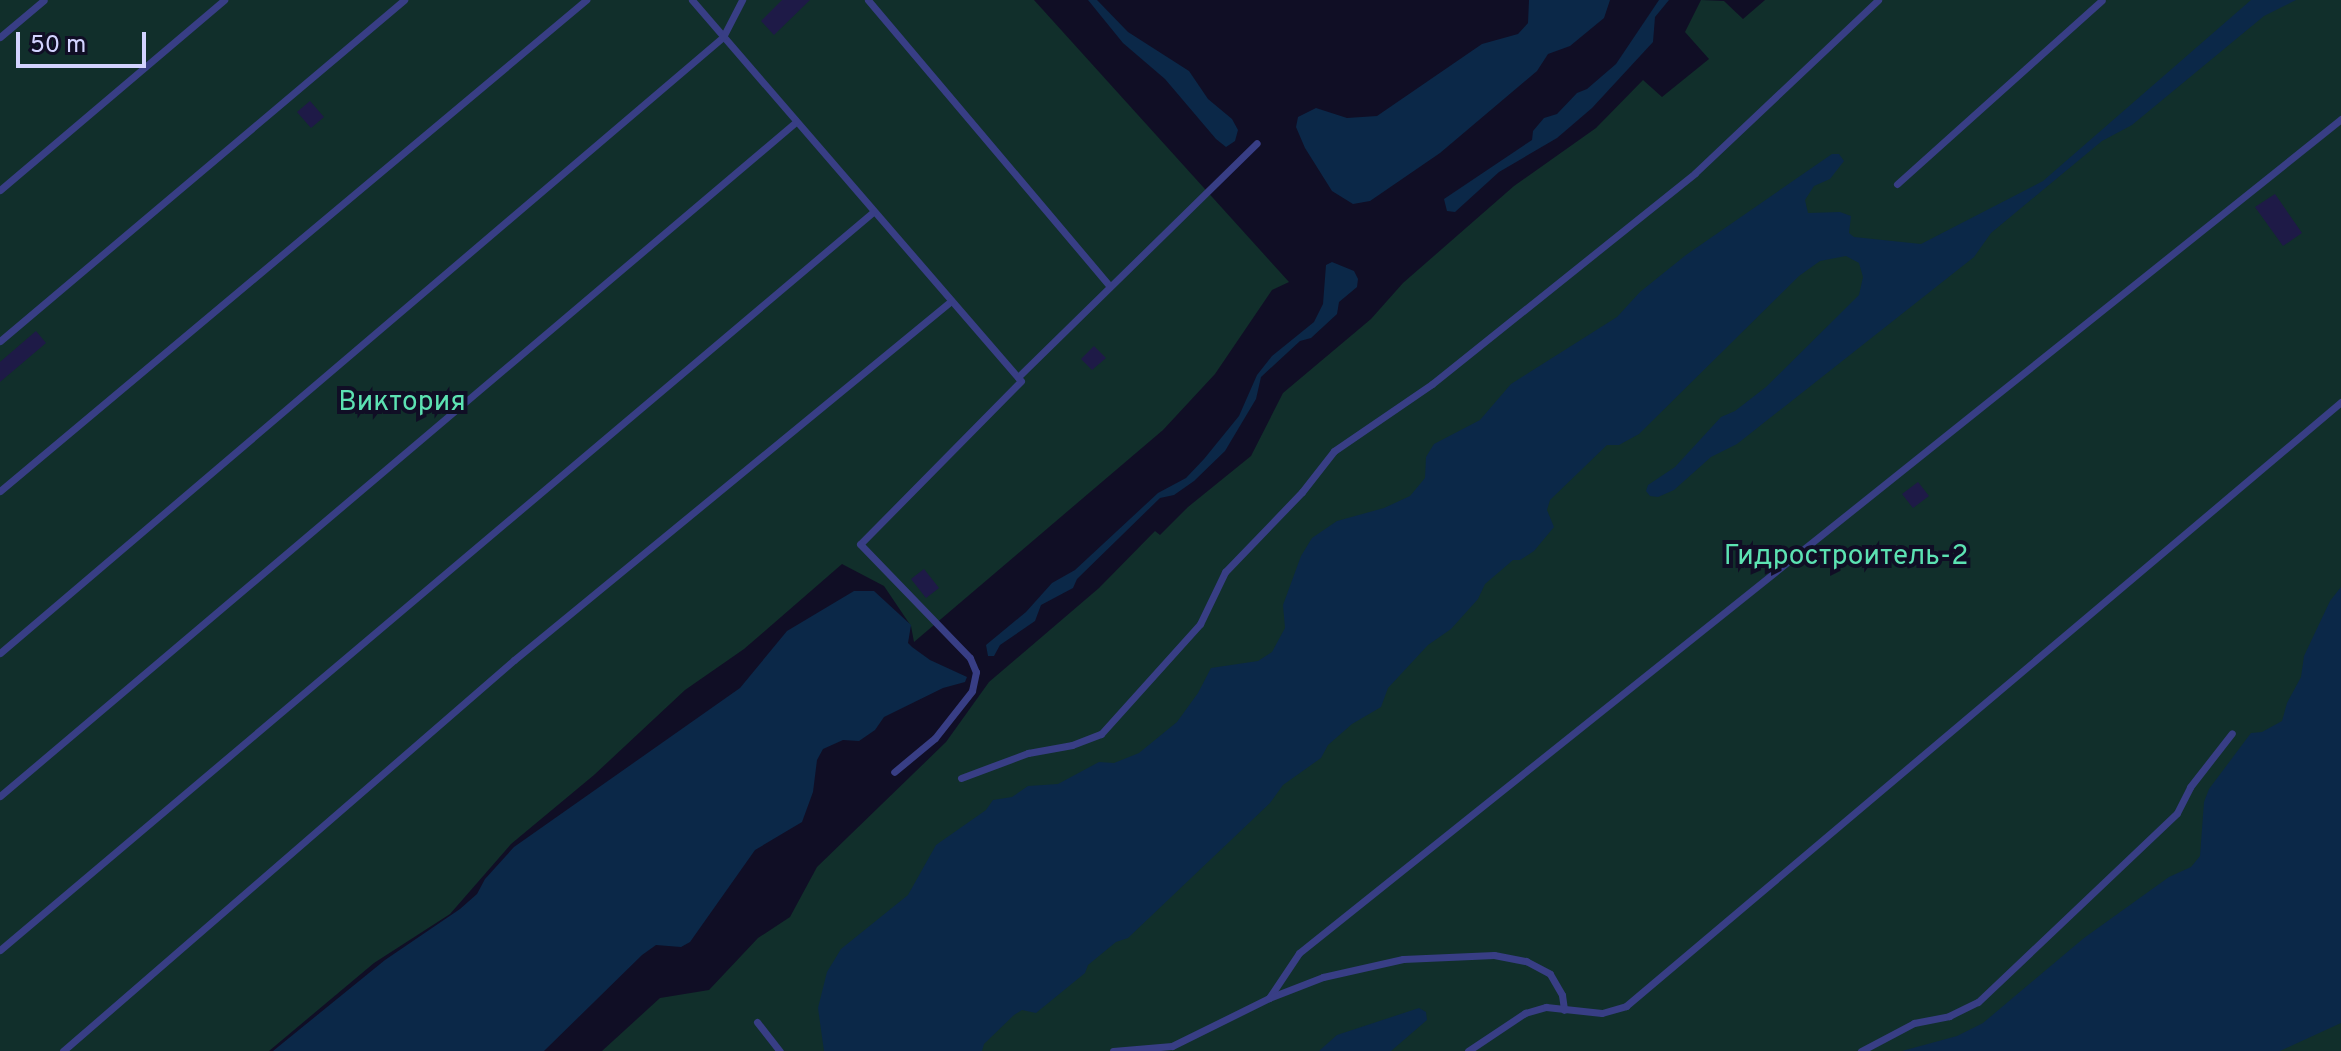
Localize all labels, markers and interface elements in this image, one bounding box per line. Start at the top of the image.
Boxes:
scale bar [20,16,150,66]
text: 50 m [30,31,86,61]
park label: Виктория [338,386,466,420]
park label: Гидростроитель-2 [1724,540,1968,574]

